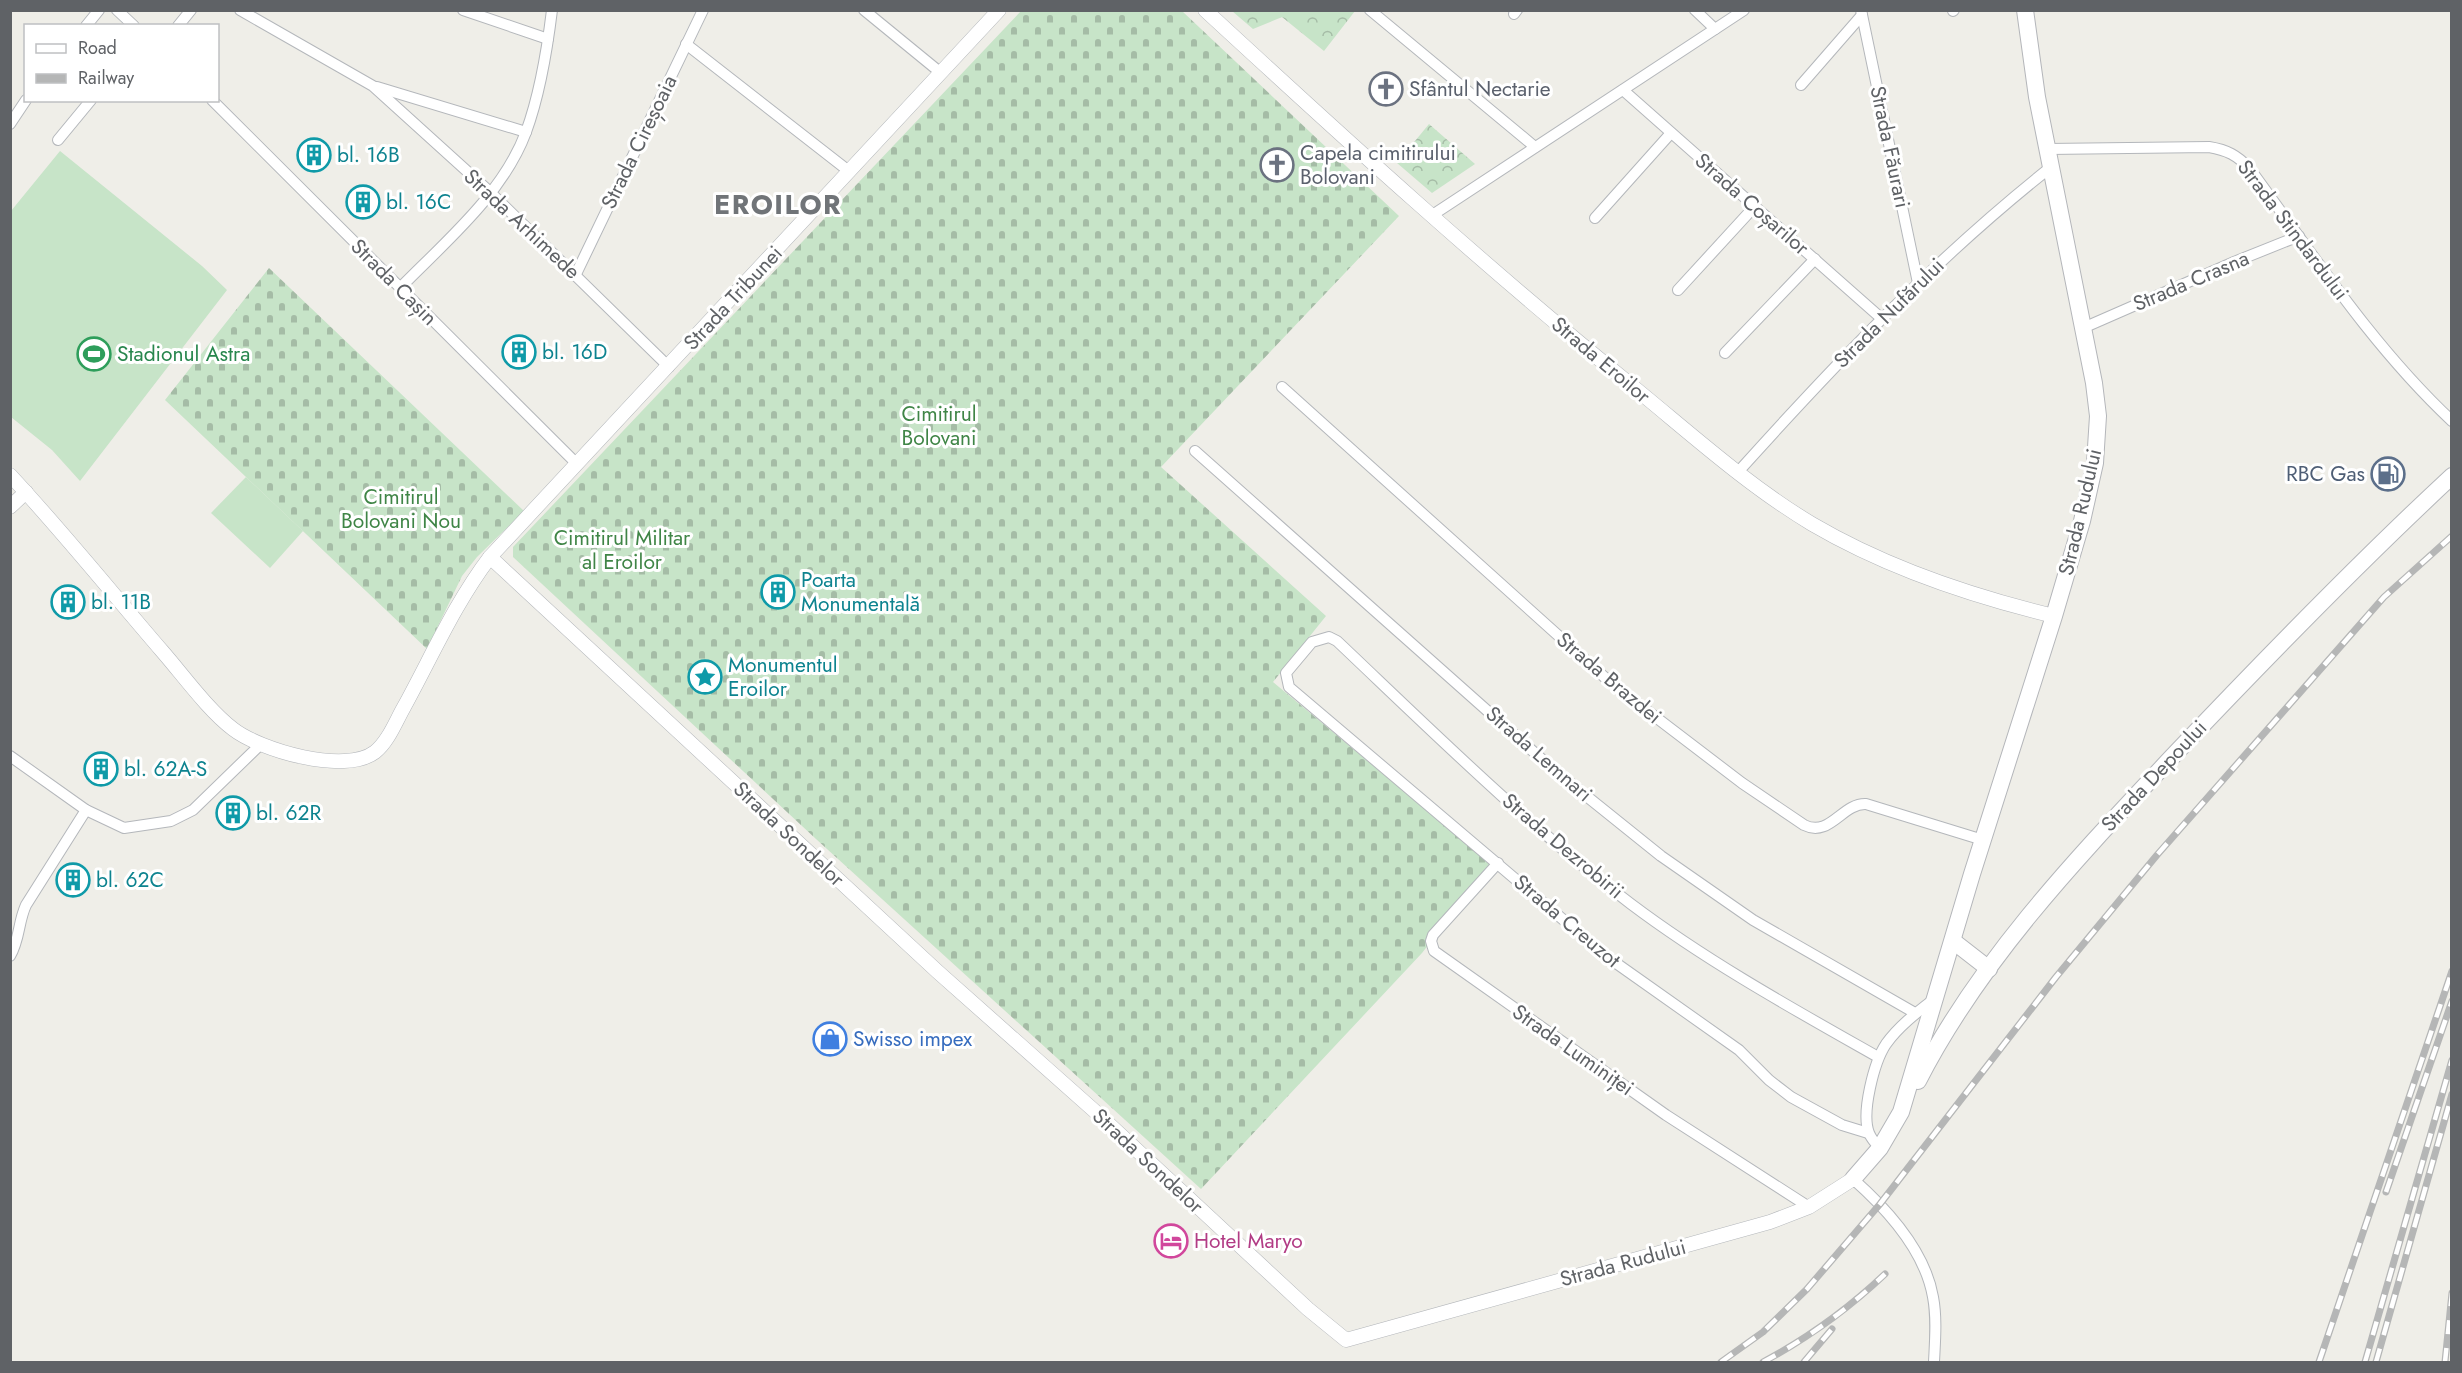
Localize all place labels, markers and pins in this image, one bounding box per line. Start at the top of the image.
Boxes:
church icon: Sfântul Nectarie [1368,71,1404,107]
place label: Sfântul Nectarie [1409,74,1551,104]
building icon: bl. 16B [296,137,332,173]
place label: Capela cimitirului Bolovani [1300,138,1456,192]
place label: bl. 16B [337,140,400,170]
church icon: Capela cimitirului Bolovani [1259,147,1295,183]
building icon: bl. 16C [345,184,381,220]
place label: bl. 16C [386,187,451,217]
building icon: bl. 16D [501,334,537,370]
sports icon: Stadionul Astra [76,336,112,372]
place label: bl. 16D [542,337,607,367]
place label: Stadionul Astra [117,339,250,369]
fuel station icon: RBC Gas [2370,456,2406,492]
place label: RBC Gas [2286,459,2365,489]
place label: Poarta Monumentală [801,565,920,619]
building icon: Poarta Monumentală [760,574,796,610]
building icon: bl. 11B [50,584,86,620]
place label: bl. 11B [91,587,151,617]
place label: Monumentul Eroilor [728,650,838,704]
place icon: Monumentul Eroilor [687,659,723,695]
building icon: bl. 62A-S [83,751,119,787]
place label: bl. 62A-S [124,754,207,784]
building icon: bl. 62R [215,795,251,831]
place label: bl. 62R [256,798,321,828]
building icon: bl. 62C [55,862,91,898]
place label: bl. 62C [96,865,164,895]
shop icon: Swisso impex [812,1021,848,1057]
place label: Swisso impex [853,1024,972,1054]
hotel icon: Hotel Maryo [1153,1223,1189,1259]
place label: Hotel Maryo [1194,1226,1303,1256]

